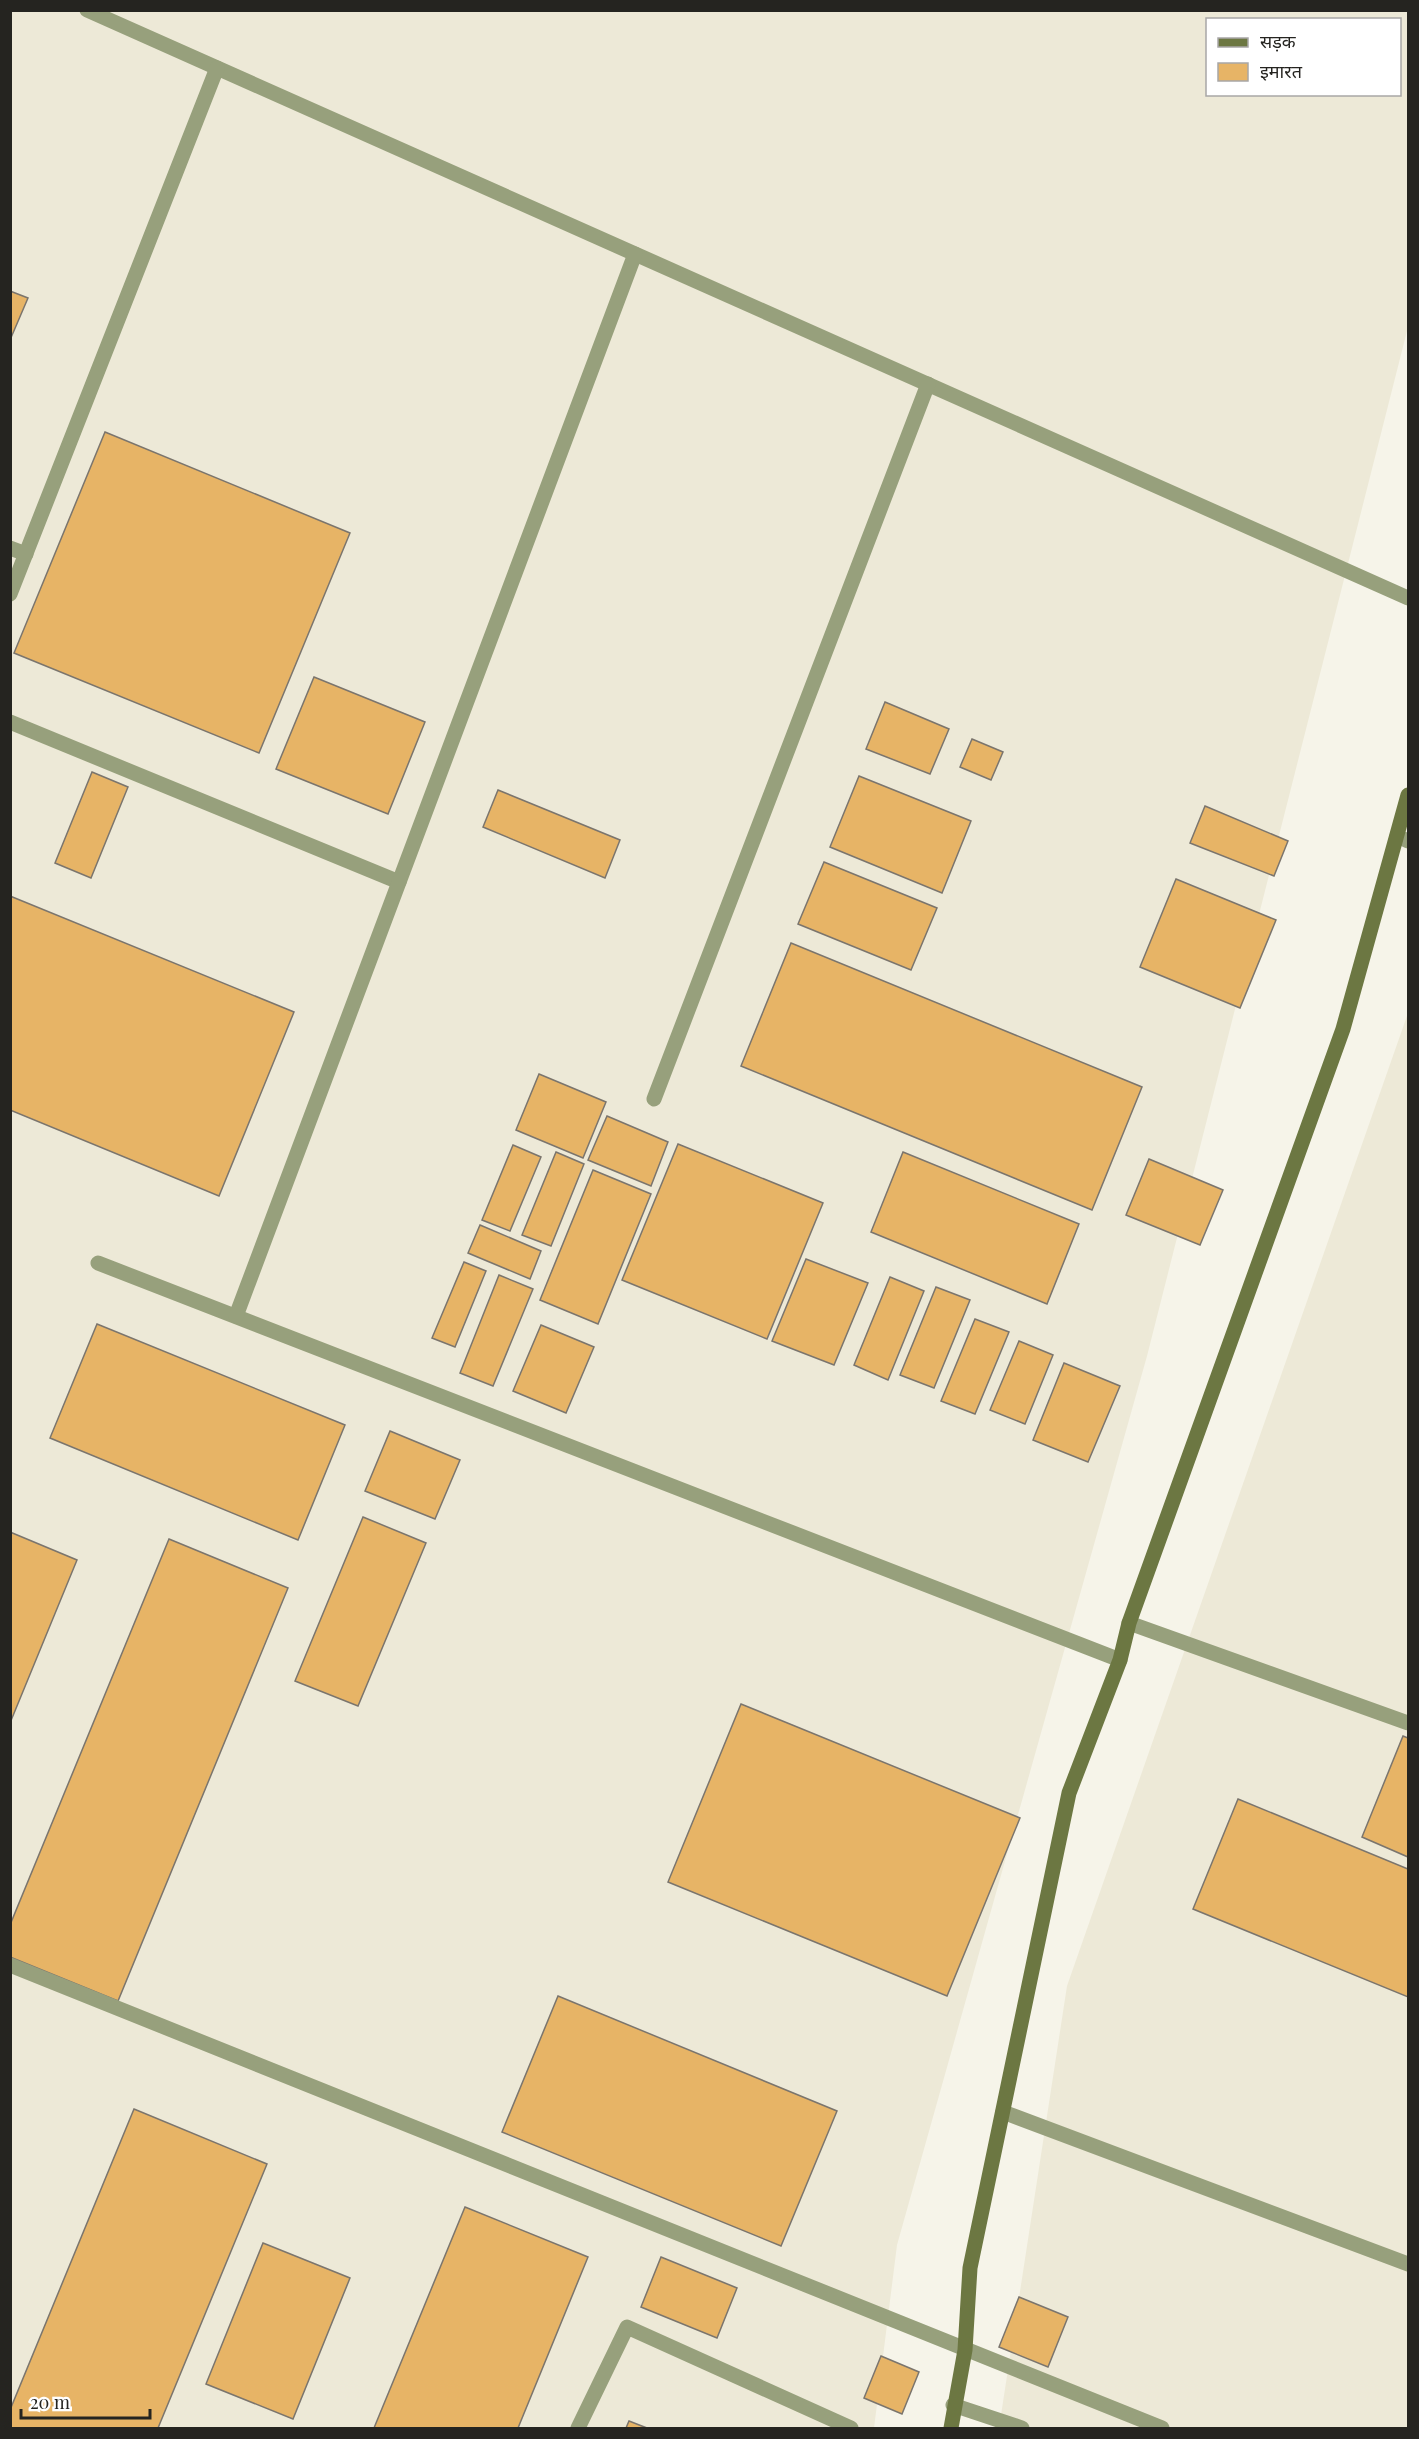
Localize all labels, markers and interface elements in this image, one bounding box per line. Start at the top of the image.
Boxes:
legend [1206,18,1401,96]
text: सड़क [1260,29,1297,53]
text: इमारत [1260,59,1303,83]
scale bar [21,2382,150,2420]
text: 20 m [30,2390,70,2414]

